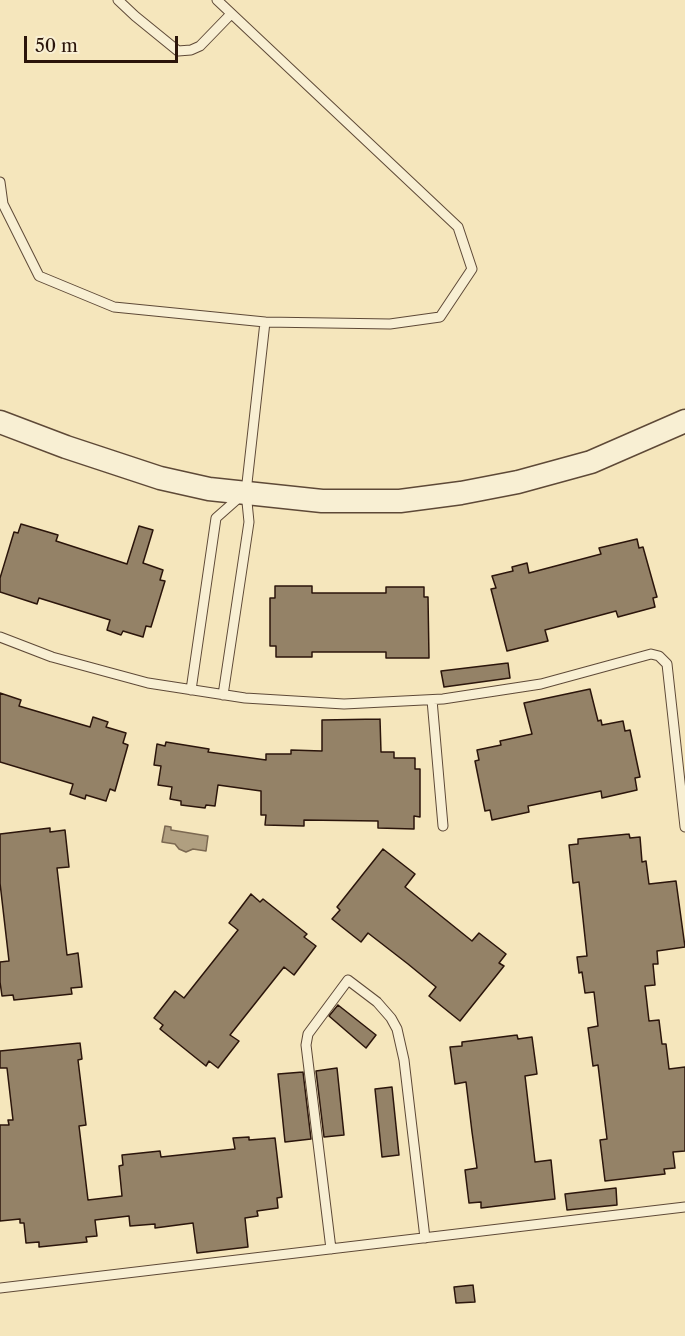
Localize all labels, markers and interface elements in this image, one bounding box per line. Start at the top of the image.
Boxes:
scale bar [27,24,182,62]
text: 50 m [35,35,78,57]

